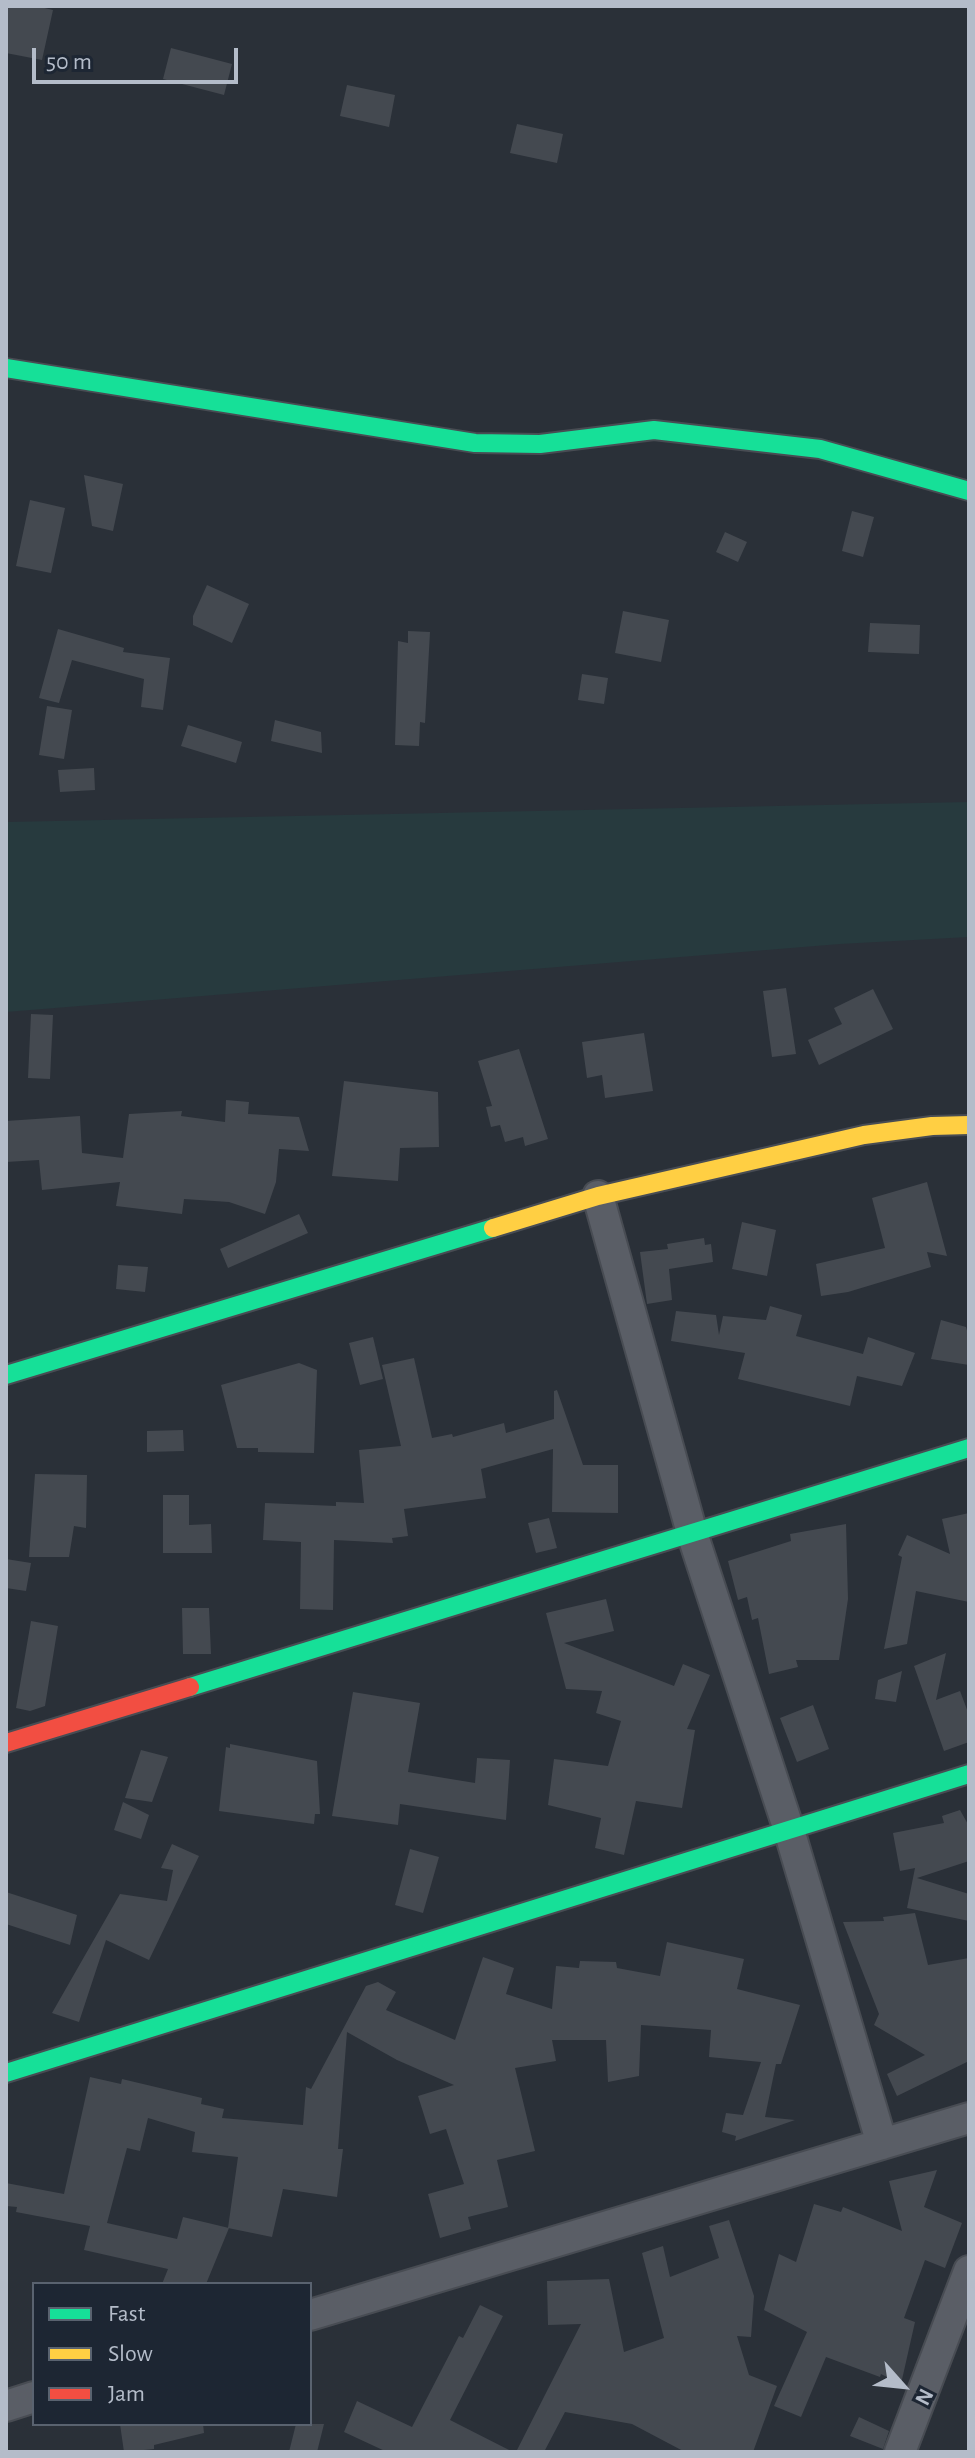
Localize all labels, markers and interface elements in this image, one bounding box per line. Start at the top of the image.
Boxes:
scale bar [36,32,242,82]
text: 50 m [46,50,92,74]
legend [32,2282,312,2426]
text: Fast [108,2302,145,2326]
text: Slow [108,2342,153,2366]
north arrow [863,2346,943,2426]
text: Jam [108,2382,145,2406]
text: N [911,2385,938,2409]

